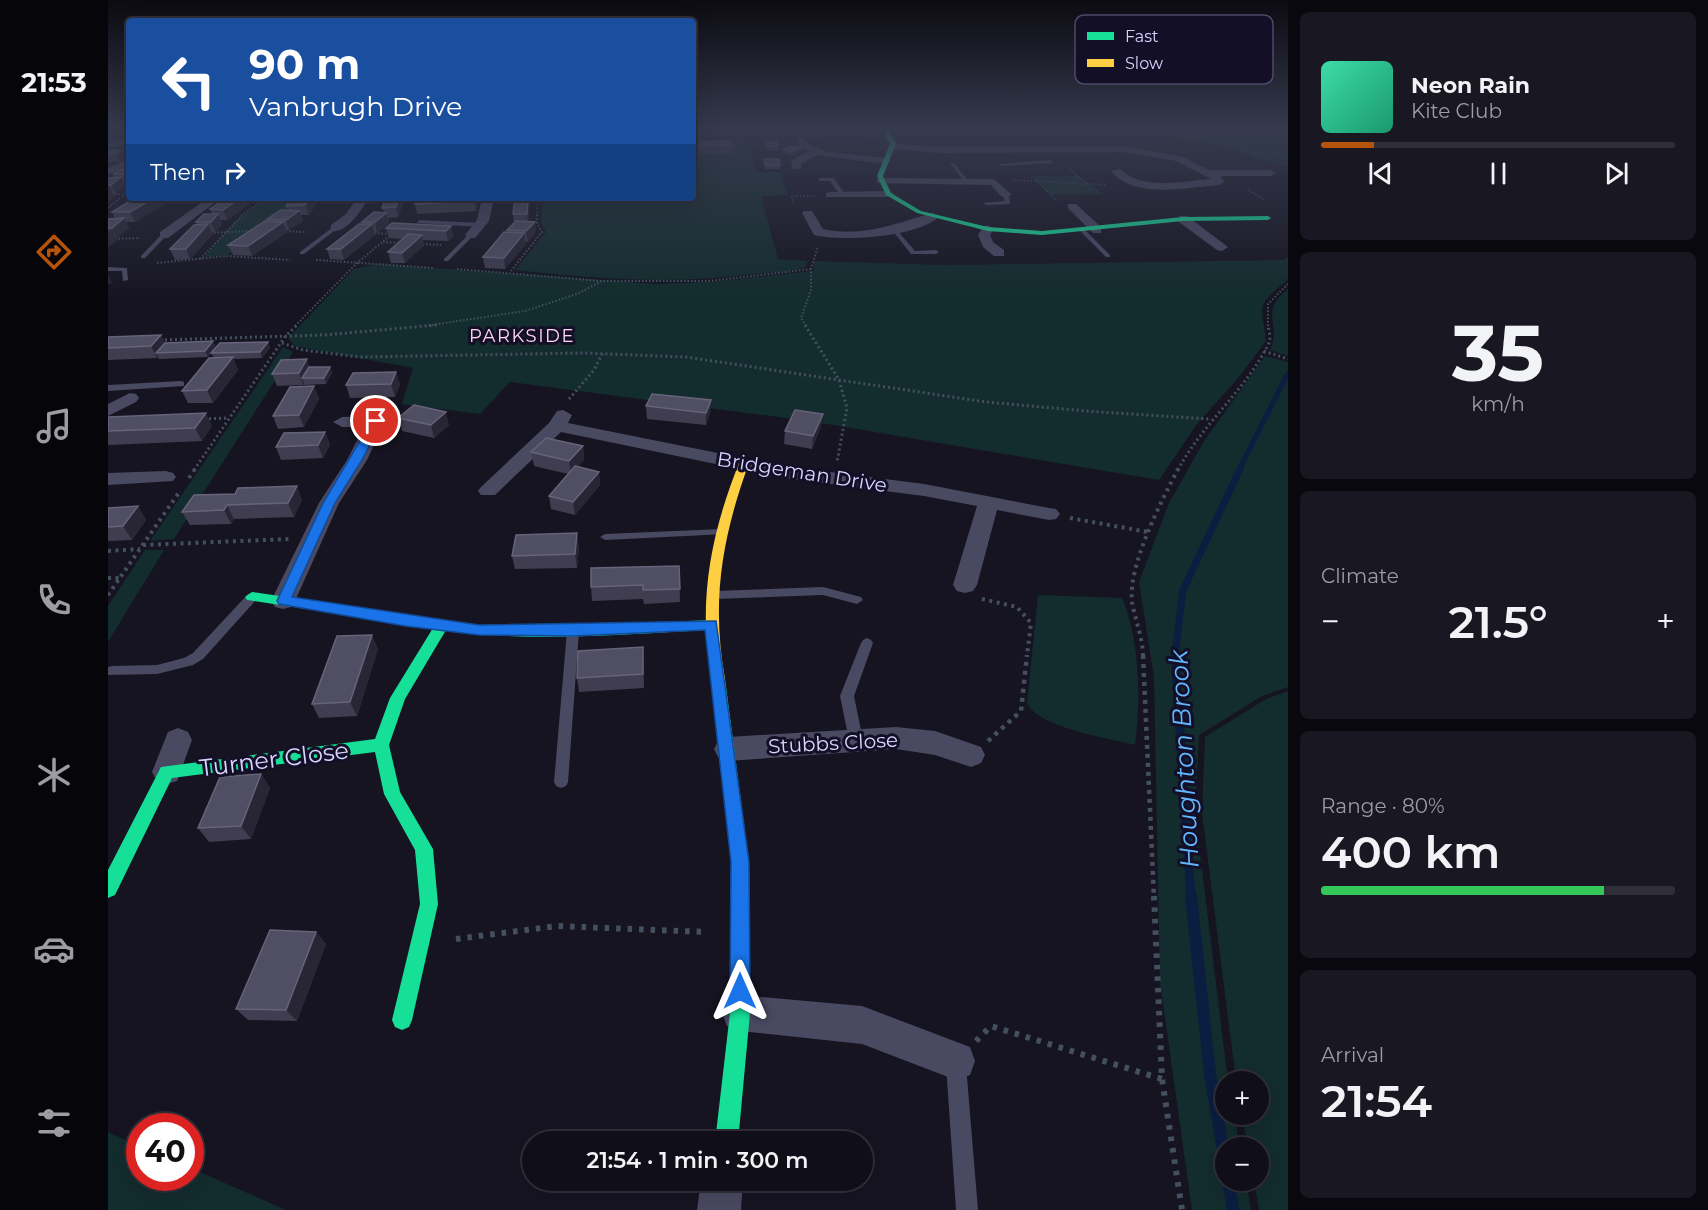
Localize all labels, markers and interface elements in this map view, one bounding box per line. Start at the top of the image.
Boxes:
legend [1075,15,1273,84]
text: Fast [1125,27,1159,46]
text: 90 m [249,38,360,90]
icon: left [150,42,228,120]
text: Slow [1125,54,1163,73]
text: 21:53 [21,66,87,99]
text: Neon Rain [1411,72,1530,99]
text: Vanbrugh Drive [249,90,462,123]
text: Kite Club [1411,99,1502,123]
icon: right [218,156,251,189]
icon: previous [1364,157,1397,190]
icon: pause [1482,157,1515,190]
icon: next [1600,157,1633,190]
text: Then [150,159,206,186]
icon: directions [33,231,75,273]
text: 35 [1452,305,1544,401]
district label: PARKSIDE [469,325,575,347]
text: km/h [1471,392,1525,416]
pin [350,395,401,446]
icon: arrive [359,404,392,437]
icon: music [33,405,75,447]
street label: Bridgeman Drive [715,447,889,497]
text: Climate [1321,564,1399,588]
icon: phone [33,579,75,621]
text: 21.5° [1448,594,1548,649]
text: − [1321,601,1340,641]
text: + [1656,601,1675,641]
water label: Houghton Brook [1162,647,1206,869]
street label: Stubbs Close [768,728,898,758]
street label: Turner Close [198,735,350,783]
icon: climate [33,754,75,796]
text: Range · 80% [1321,794,1445,818]
text: 400 km [1321,824,1500,879]
icon: car [33,928,75,970]
position arrow [708,959,772,1023]
text: Arrival [1321,1043,1384,1067]
map controls [1215,1071,1269,1191]
button: + [1215,1071,1269,1125]
text: 21:54 [1321,1073,1432,1128]
icon: filters [33,1102,75,1144]
speed limit sign: 40 [126,1113,204,1191]
button: − [1215,1137,1269,1191]
text: 21:54 · 1 min · 300 m [587,1147,808,1174]

